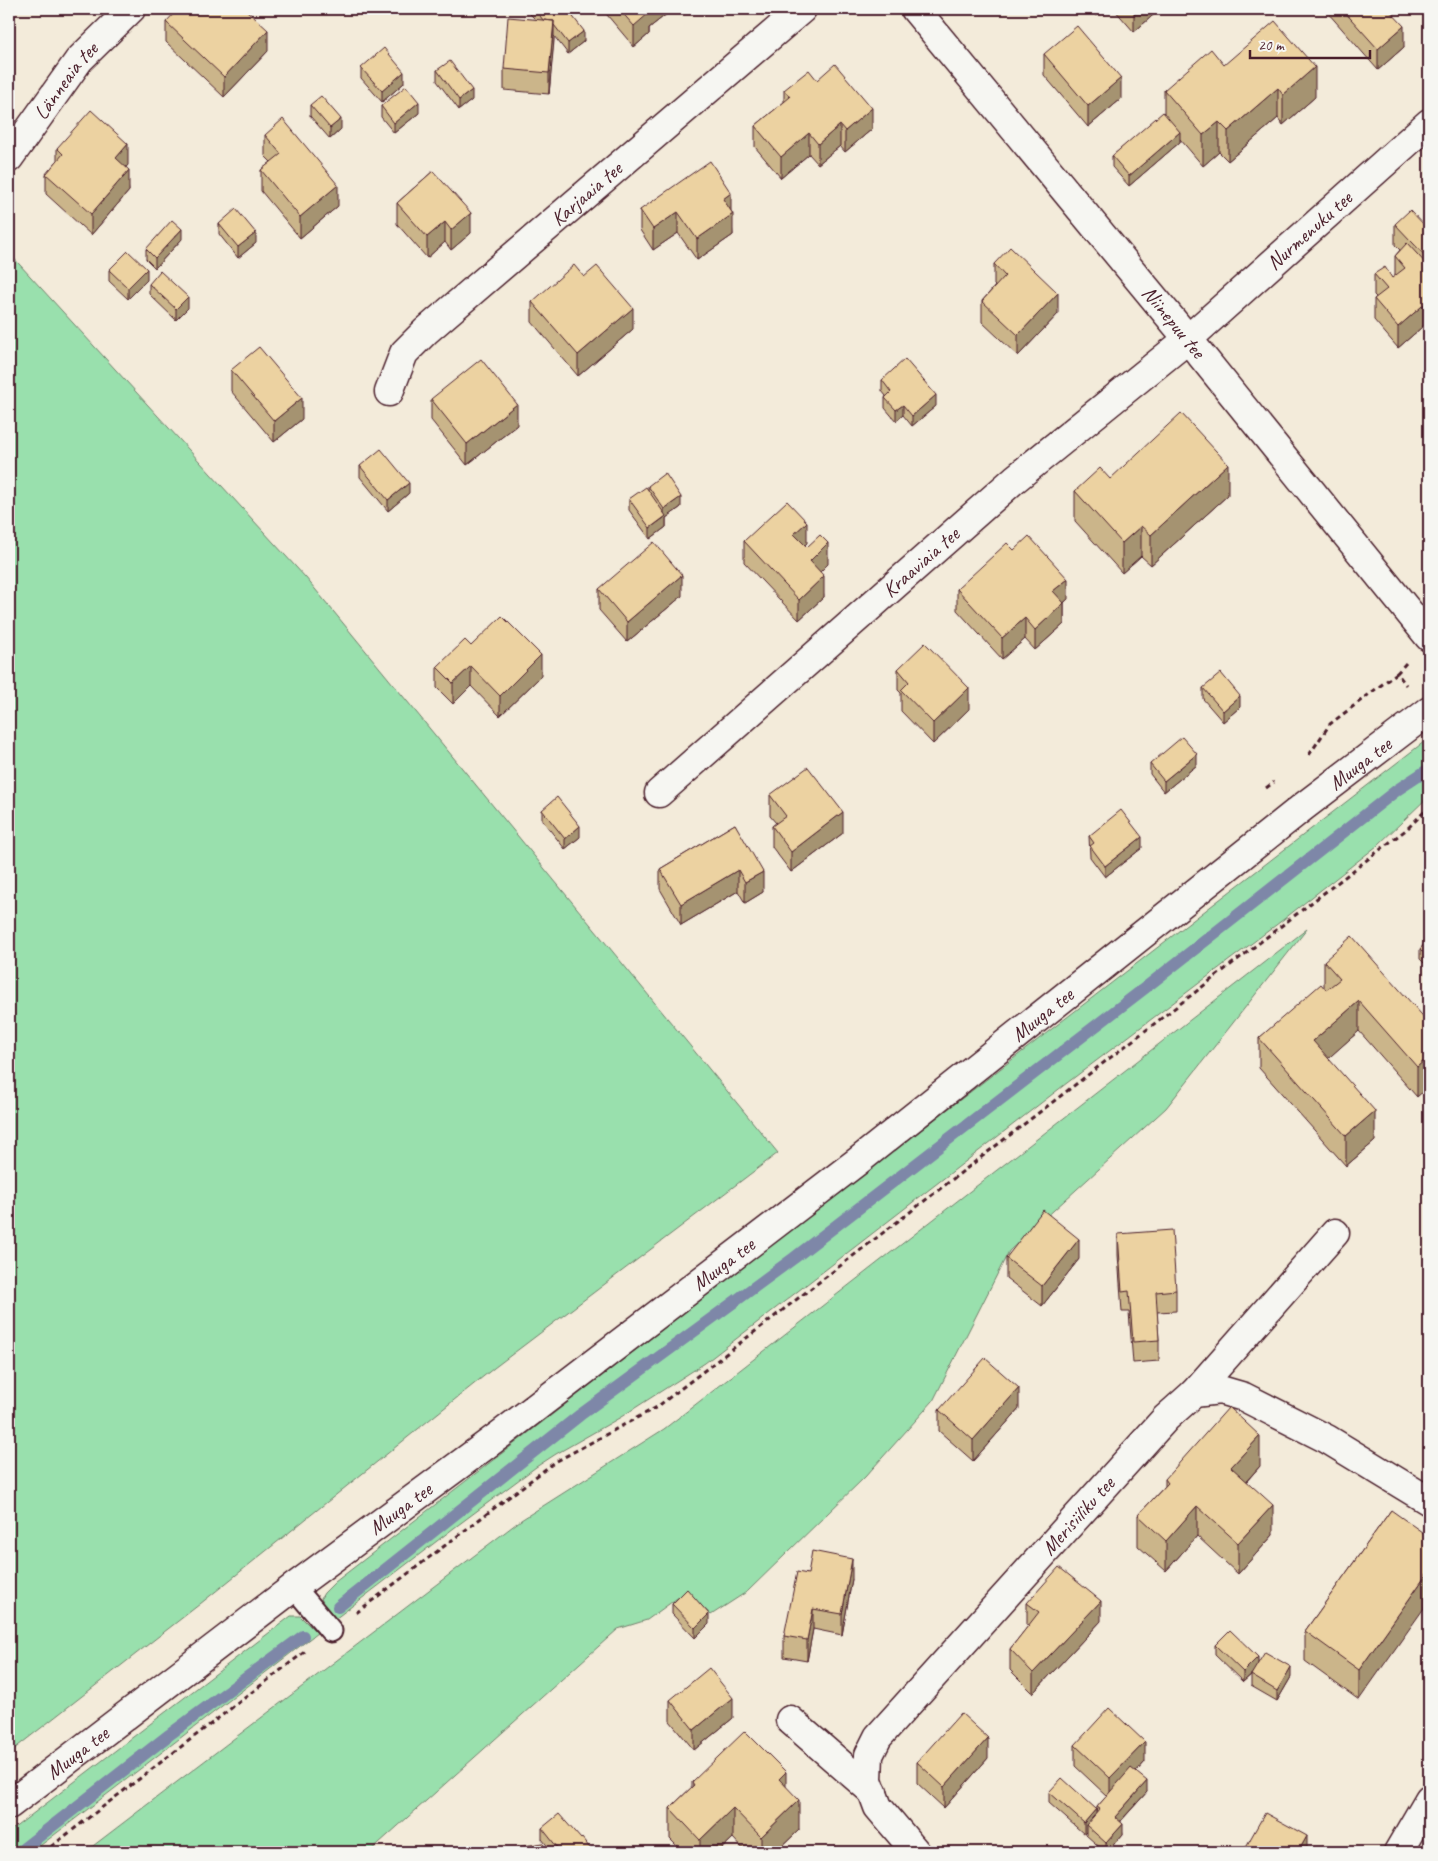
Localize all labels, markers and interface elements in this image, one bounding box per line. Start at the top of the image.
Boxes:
scale bar [1250,28,1370,60]
street label: Länneaia tee [28,35,104,125]
text: 20 m [1258,36,1285,55]
street label: Karjaaia tee [545,155,629,231]
street label: Nurmenuku tee [1261,184,1358,275]
street label: Niinepuu tee [1136,280,1213,365]
street label: Kraaviaia tee [877,521,965,603]
street label: Muuga tee [1323,731,1398,796]
street label: Muuga tee [1006,981,1079,1047]
street label: Muuga tee [687,1231,761,1296]
street label: Merisiiliku tee [1036,1470,1121,1560]
street label: Muuga tee [363,1476,438,1540]
street label: Muuga tee [41,1720,115,1785]

